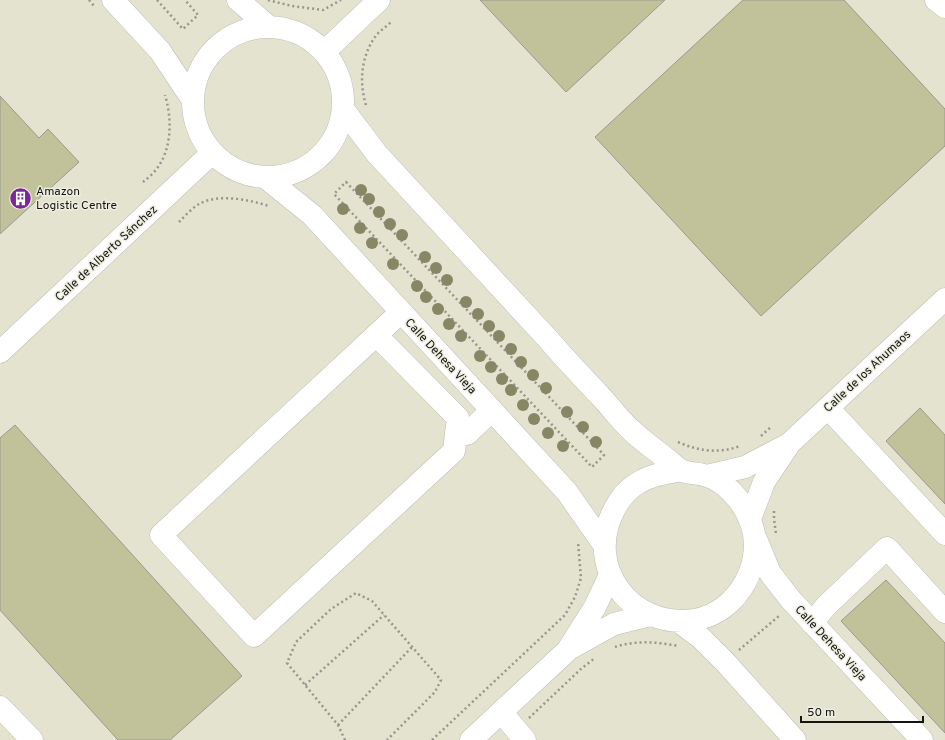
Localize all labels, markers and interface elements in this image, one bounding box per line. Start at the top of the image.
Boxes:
place label: Amazon Logistic Centre [36,184,117,214]
building icon: Amazon Logistic Centre [7,185,33,211]
street label: Calle de Alberto Sánchez [52,202,161,305]
street label: Calle Dehesa Vieja [401,315,480,398]
street label: Calle de los Ahumaos [821,327,915,416]
street label: Calle Dehesa Vieja [791,602,870,685]
scale bar [801,698,923,724]
text: 50 m [807,705,835,721]

